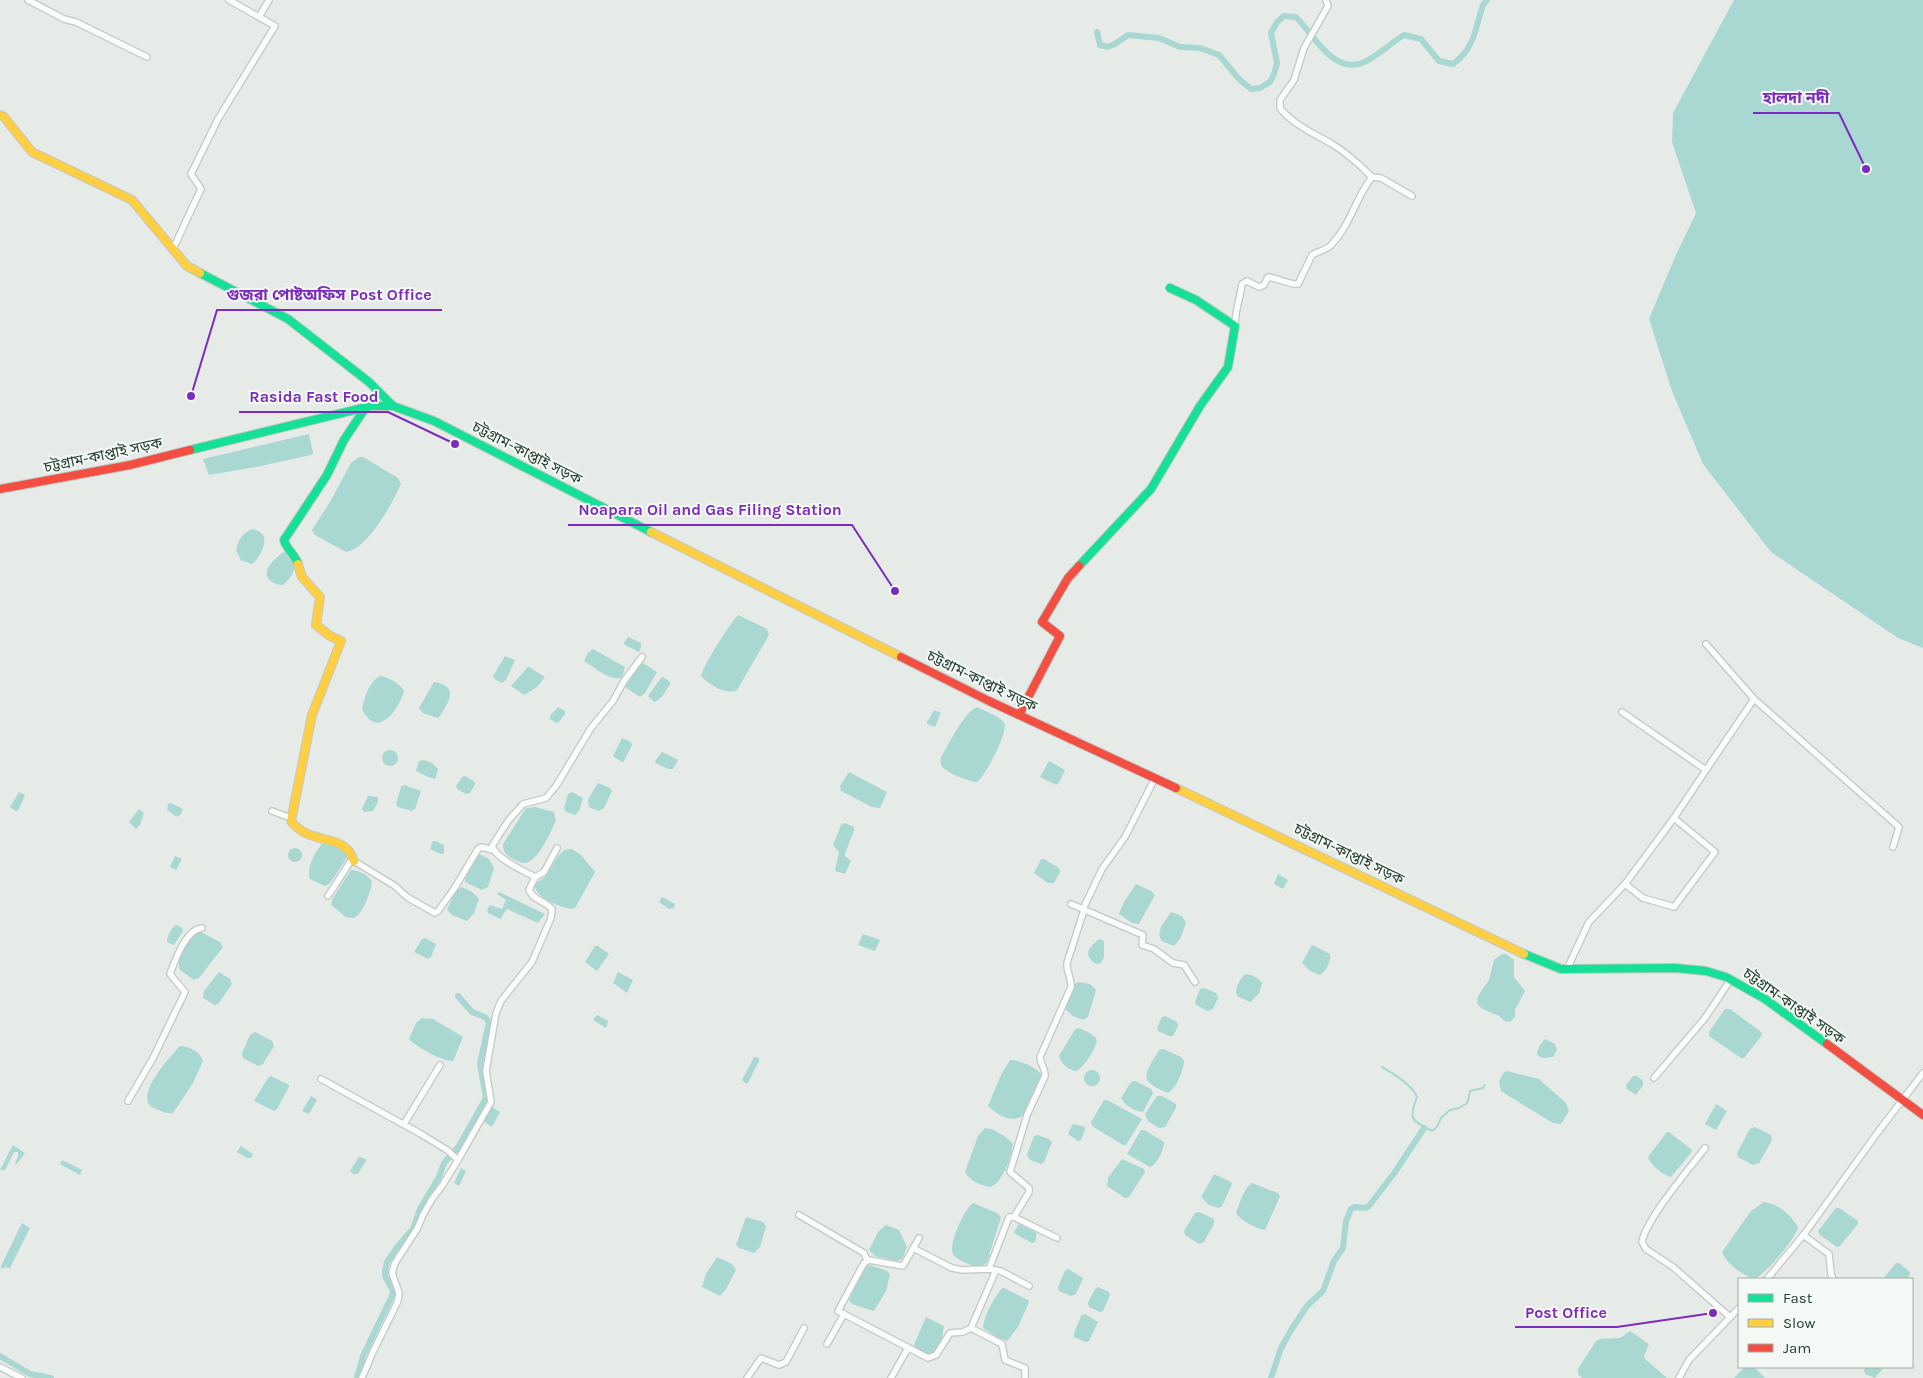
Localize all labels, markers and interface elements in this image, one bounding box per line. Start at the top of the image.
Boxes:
callout: হালদা নদী [1753,82,1839,113]
text: হালদা নদী [1762,88,1830,107]
callout: গুজরা পোষ্টঅফিস Post Office [217,279,442,310]
text: গুজরা পোষ্টঅফিস Post Office [226,285,432,304]
callout: Rasida Fast Food [239,381,388,412]
text: Rasida Fast Food [249,387,379,406]
street label: চট্টগ্রাম-কাপ্তাই সড়ক [468,417,586,489]
street label: চট্টগ্রাম-কাপ্তাই সড়ক [41,433,165,477]
callout: Noapara Oil and Gas Filing Station [568,494,852,525]
text: Noapara Oil and Gas Filing Station [578,500,842,519]
street label: চট্টগ্রাম-কাপ্তাই সড়ক [923,646,1041,716]
street label: চট্টগ্রাম-কাপ্তাই সড়ক [1290,819,1408,889]
street label: চট্টগ্রাম-কাপ্তাই সড়ক [1739,963,1849,1048]
legend [1738,1278,1913,1368]
text: Fast [1783,1289,1813,1307]
callout: Post Office [1515,1296,1617,1327]
text: Post Office [1525,1303,1607,1322]
text: Slow [1783,1314,1815,1332]
text: Jam [1783,1339,1811,1357]

